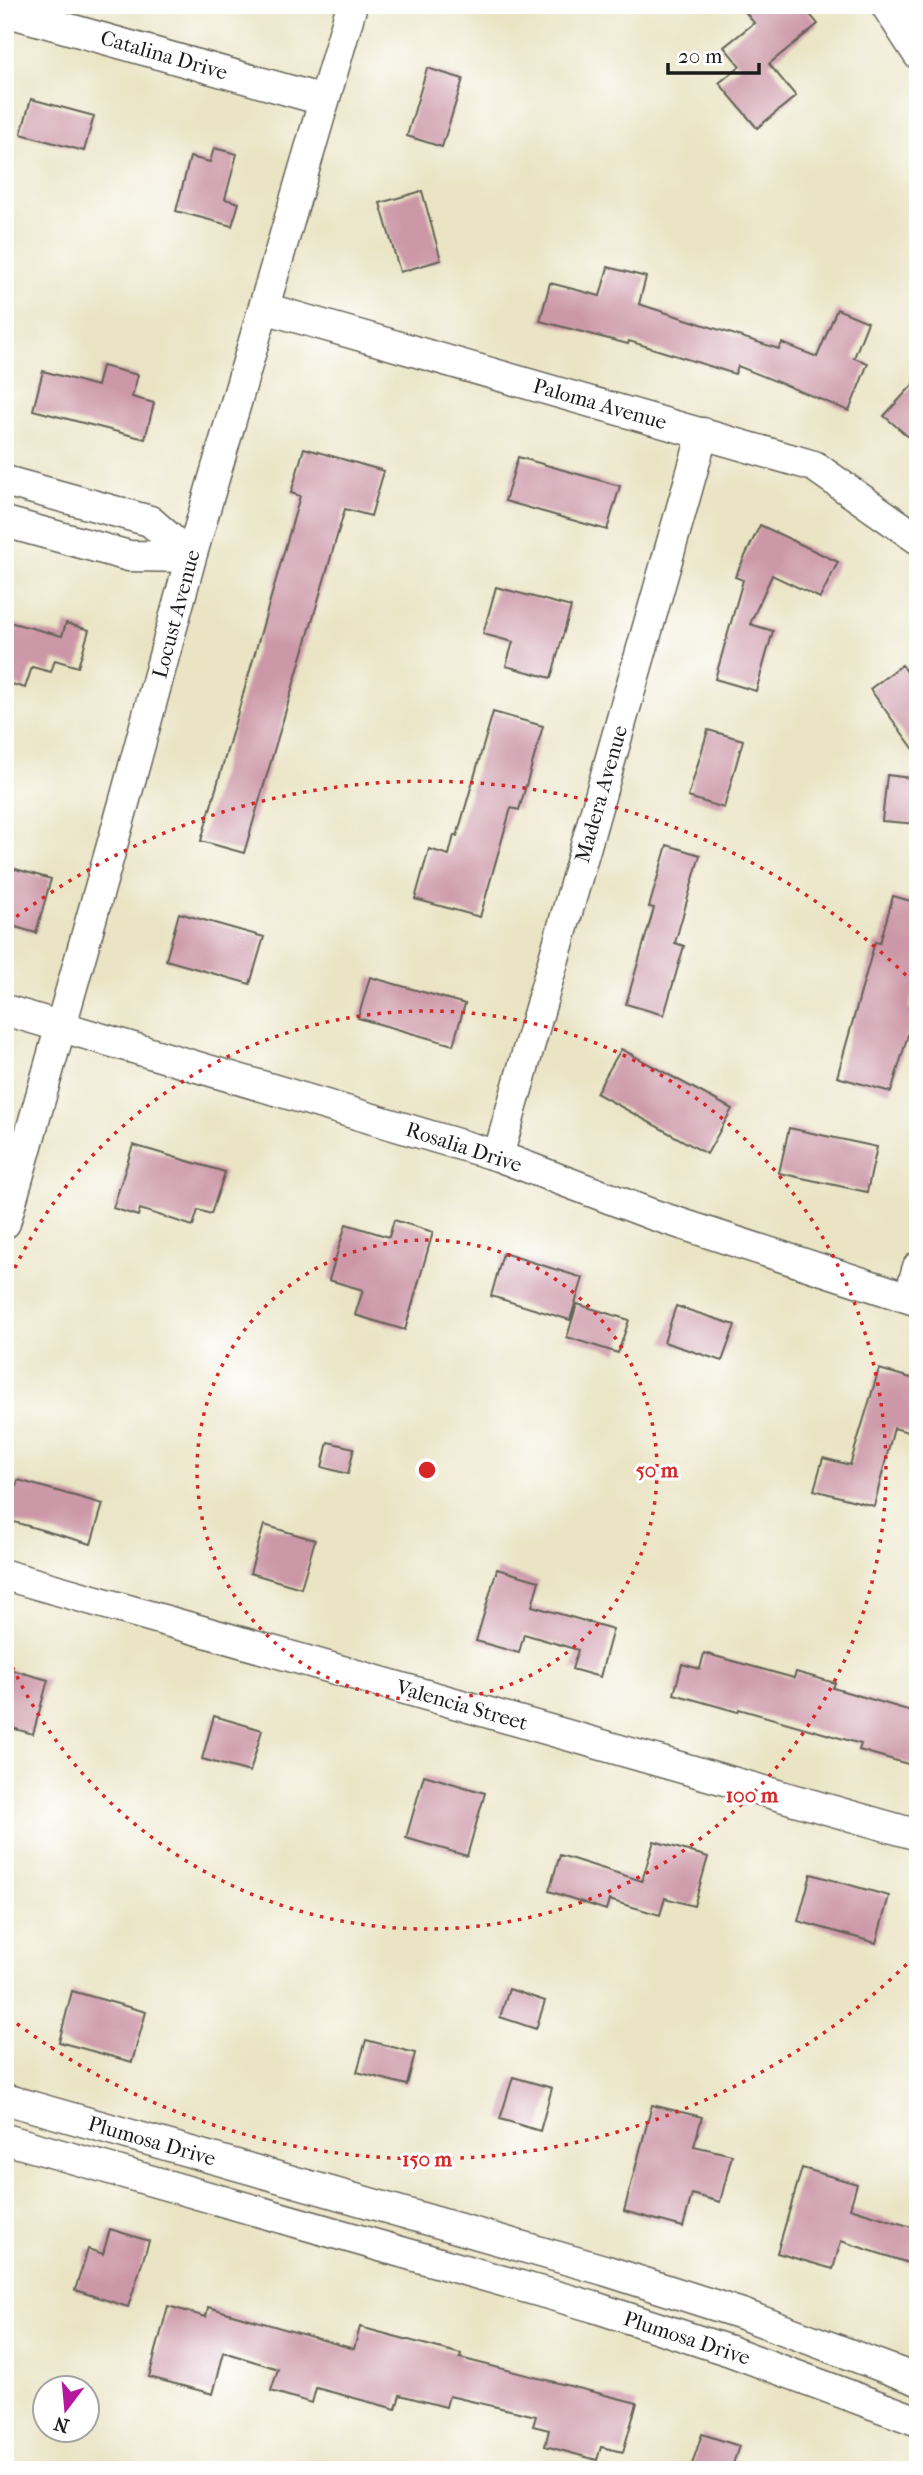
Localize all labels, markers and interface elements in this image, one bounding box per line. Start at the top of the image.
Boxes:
street label: Catalina Drive [98,25,230,85]
scale bar [668,32,758,76]
text: 20 m [678,44,723,68]
street label: Paloma Avenue [530,373,670,435]
street label: Locust Avenue [147,547,205,681]
street label: Madera Avenue [570,723,632,865]
street label: Rosalia Drive [403,1117,525,1177]
centre of rings [415,1458,439,1482]
text: 50 m [636,1458,679,1482]
street label: Valencia Street [393,1675,531,1735]
text: 100 m [726,1783,779,1807]
street label: Plumosa Drive [85,2111,219,2171]
text: 150 m [402,2147,453,2171]
street label: Plumosa Drive [621,2306,753,2370]
north arrow [32,2374,102,2444]
text: N [51,2412,72,2437]

